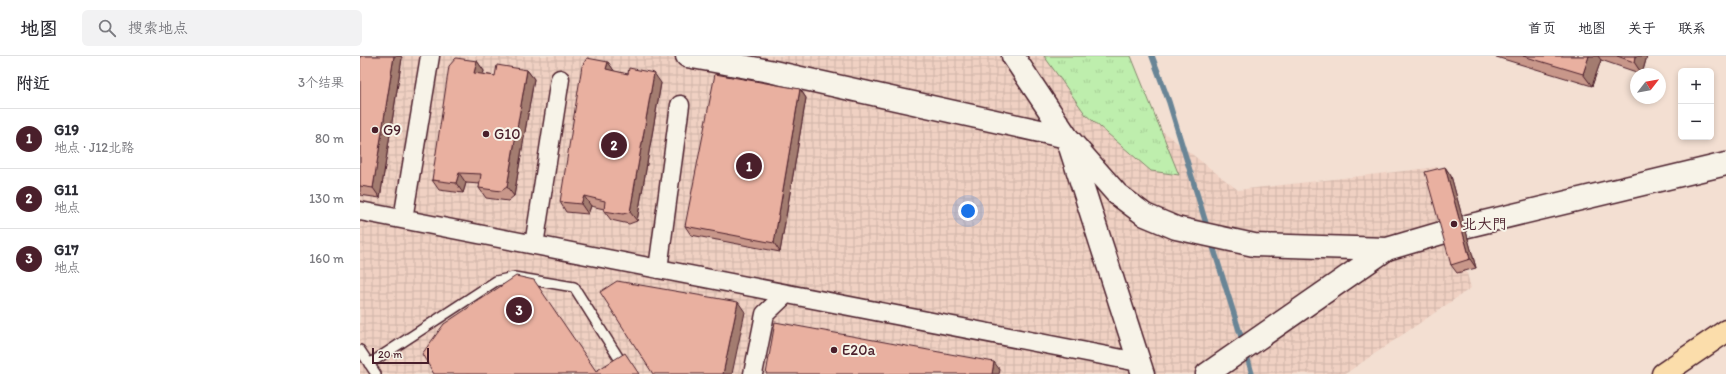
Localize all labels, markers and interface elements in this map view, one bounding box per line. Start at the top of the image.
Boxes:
search box [82,10,362,46]
text: 地图 [20,17,58,40]
icon: search [96,17,118,39]
text: 搜索地点 [128,19,188,37]
text: 首页 [1528,20,1556,37]
text: 地图 [1578,20,1606,37]
text: 关于 [1628,20,1656,37]
text: 联系 [1678,20,1706,37]
north arrow [1630,68,1666,104]
map controls [1678,68,1714,140]
button: + [1678,68,1714,104]
text: 附近 [16,73,50,93]
text: 3个结果 [298,75,344,90]
button: − [1678,104,1714,140]
text: G19 [54,121,79,139]
place label: G9 [383,121,401,139]
marker: G9 [370,125,380,135]
place label: G10 [494,125,521,143]
marker: G10 [481,129,491,139]
pin: 2 [601,130,627,160]
text: 1 [26,131,32,146]
text: 80 m [315,131,344,146]
text: 地点 · J12北路 [54,140,134,155]
pin: 1 [736,151,762,181]
text: G11 [54,181,78,199]
text: 2 [26,191,32,206]
text: 130 m [309,191,344,206]
text: 地点 [54,200,80,215]
your location [958,201,978,221]
place label: 北大門 [1462,215,1507,233]
marker: 北大門 [1449,219,1459,229]
text: G17 [54,241,79,259]
text: 3 [25,251,33,266]
text: 160 m [309,251,344,266]
text: 地点 [54,260,80,275]
pin: 3 [506,295,532,325]
place label: E20a [842,341,875,359]
marker: E20a [829,345,839,355]
scale bar [372,346,429,365]
text: 20 m [378,348,402,361]

